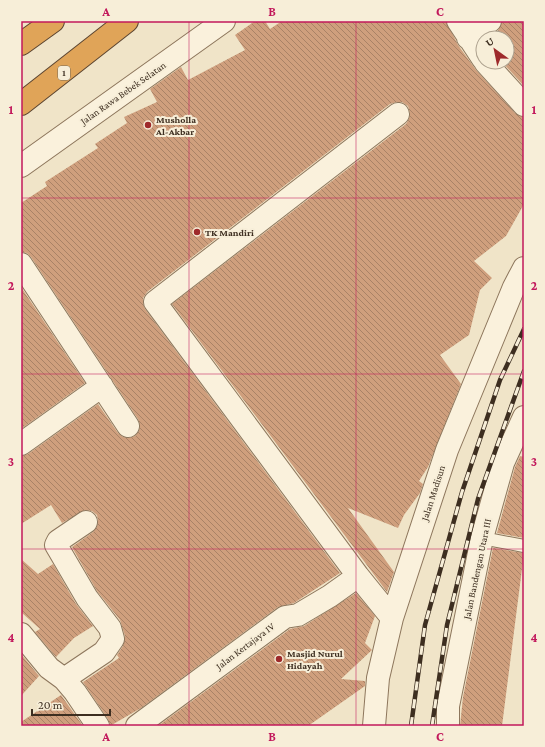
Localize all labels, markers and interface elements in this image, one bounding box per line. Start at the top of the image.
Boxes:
text: A [101,4,110,19]
text: B [268,4,276,19]
text: C [436,4,444,19]
north arrow [475,30,515,70]
text: U [483,34,496,49]
street label: Jalan Rawa Bebek Selatan [77,59,168,127]
road number: 1 [58,66,70,80]
text: 1 [9,102,14,117]
text: 1 [532,102,537,117]
place label: Musholla Al-Akbar [155,114,196,137]
marker: Musholla Al-Akbar [143,120,153,130]
marker: TK Mandiri [192,227,202,237]
place label: TK Mandiri [205,227,254,238]
text: 2 [8,278,15,293]
text: 2 [531,278,538,293]
text: 3 [8,454,14,469]
text: 3 [531,454,537,469]
street label: Jalan Madisun [419,463,447,523]
street label: Jalan Bandengan Utara III [461,518,493,621]
street label: Jalan Kertajaya IV [213,620,277,673]
text: 4 [7,630,15,645]
text: 4 [530,630,538,645]
place label: Masjid Nurul Hidayah [287,648,343,671]
marker: Masjid Nurul Hidayah [274,654,284,664]
scale bar [32,691,110,717]
text: 20 m [38,698,63,712]
text: A [101,729,110,744]
text: B [268,729,276,744]
text: C [436,729,444,744]

